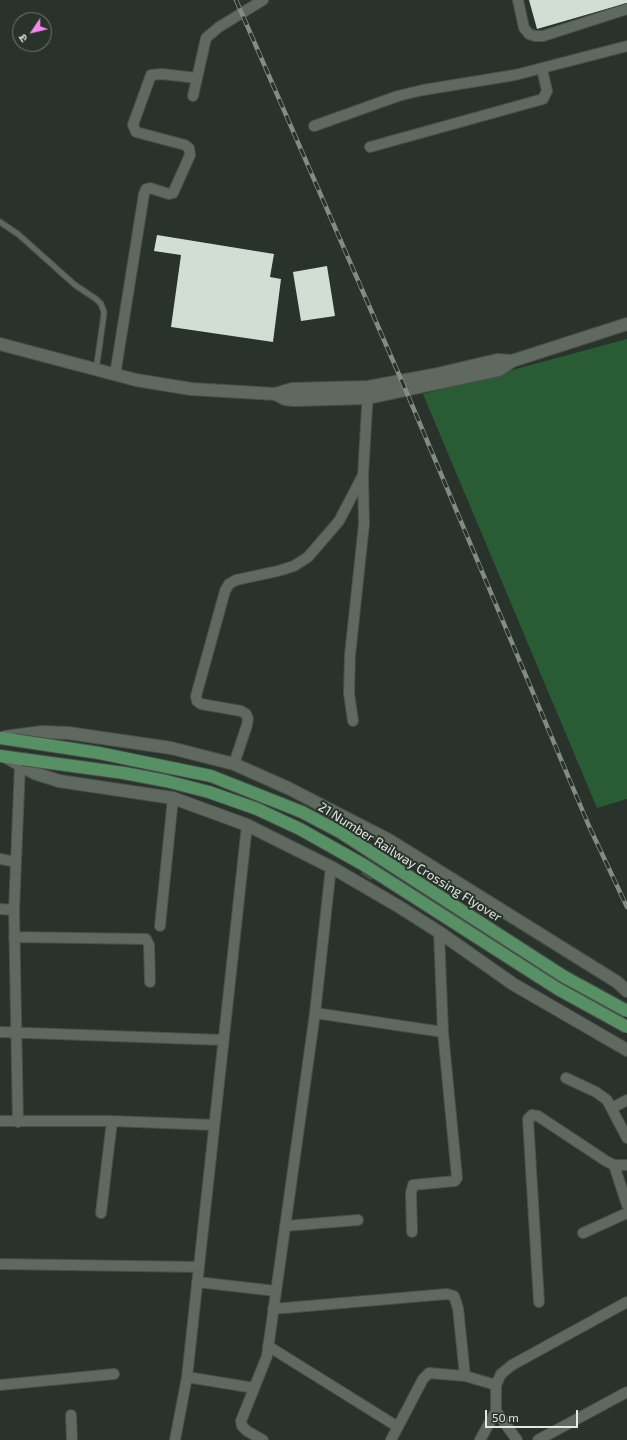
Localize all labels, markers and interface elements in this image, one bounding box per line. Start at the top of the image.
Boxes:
north arrow [12,12,52,52]
text: उ [15,32,30,45]
street label: 21 Number Railway Crossing Flyover [315,799,505,925]
scale bar [487,1402,580,1428]
text: 50 m [492,1410,519,1424]

